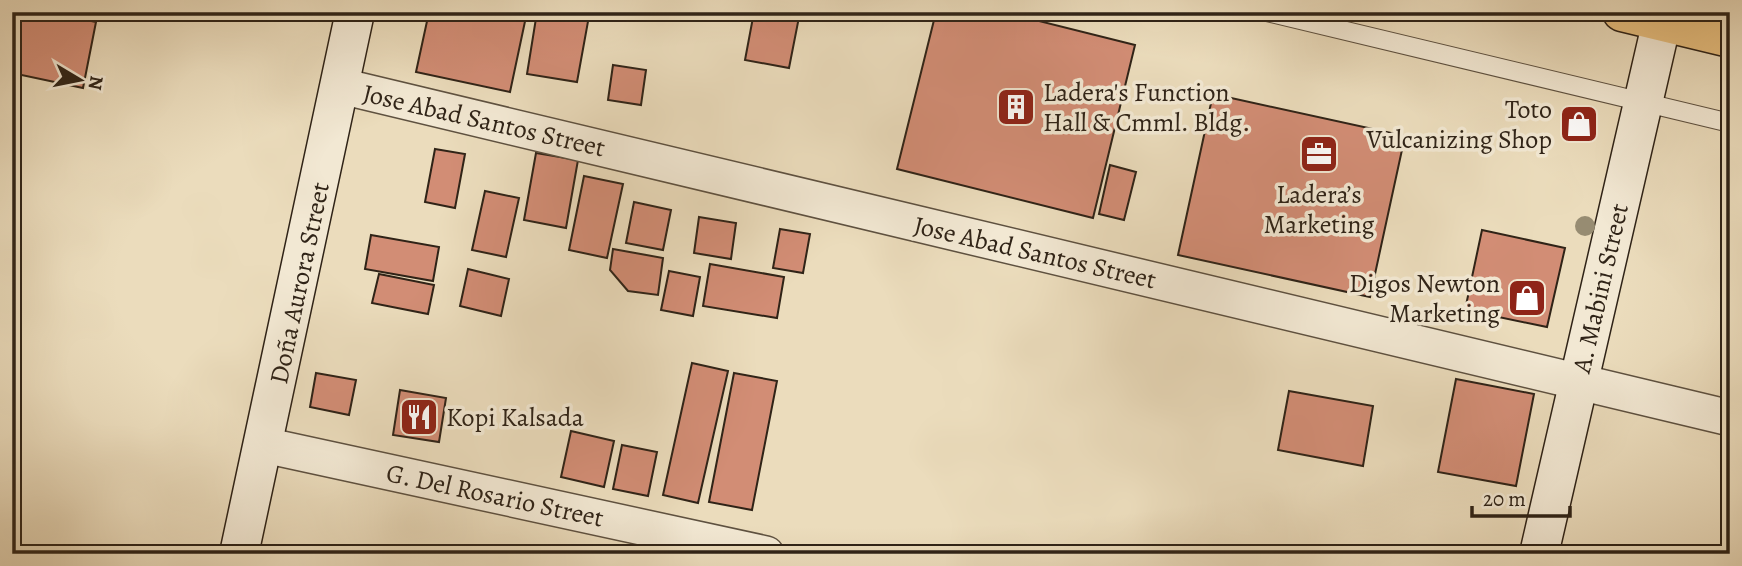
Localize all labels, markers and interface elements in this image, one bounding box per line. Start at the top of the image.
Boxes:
north arrow [46,46,116,116]
text: N [82,74,110,92]
place label: Ladera's Function Hall & Cmml. Bldg. [1043,75,1250,140]
street label: Jose Abad Santos Street [359,76,609,165]
building icon: Ladera's Function Hall & Cmml. Bldg. [995,86,1037,128]
place label: Toto Vulcanizing Shop [1366,92,1552,157]
shop icon: Toto Vulcanizing Shop [1558,103,1600,145]
office icon: Ladera’s Marketing [1298,133,1340,175]
place label: Ladera’s Marketing [1263,177,1375,242]
street label: Doña Aurora Street [261,179,338,387]
street label: A. Mabini Street [1564,200,1637,377]
street label: Jose Abad Santos Street [910,208,1160,297]
place label: Digos Newton Marketing [1349,266,1500,331]
shop icon: Digos Newton Marketing [1506,277,1548,319]
restaurant icon: Kopi Kalsada [398,396,440,438]
place label: Kopi Kalsada [446,400,584,435]
street label: G. Del Rosario Street [383,455,607,536]
scale bar [1472,475,1570,519]
text: 20 m [1483,485,1526,513]

